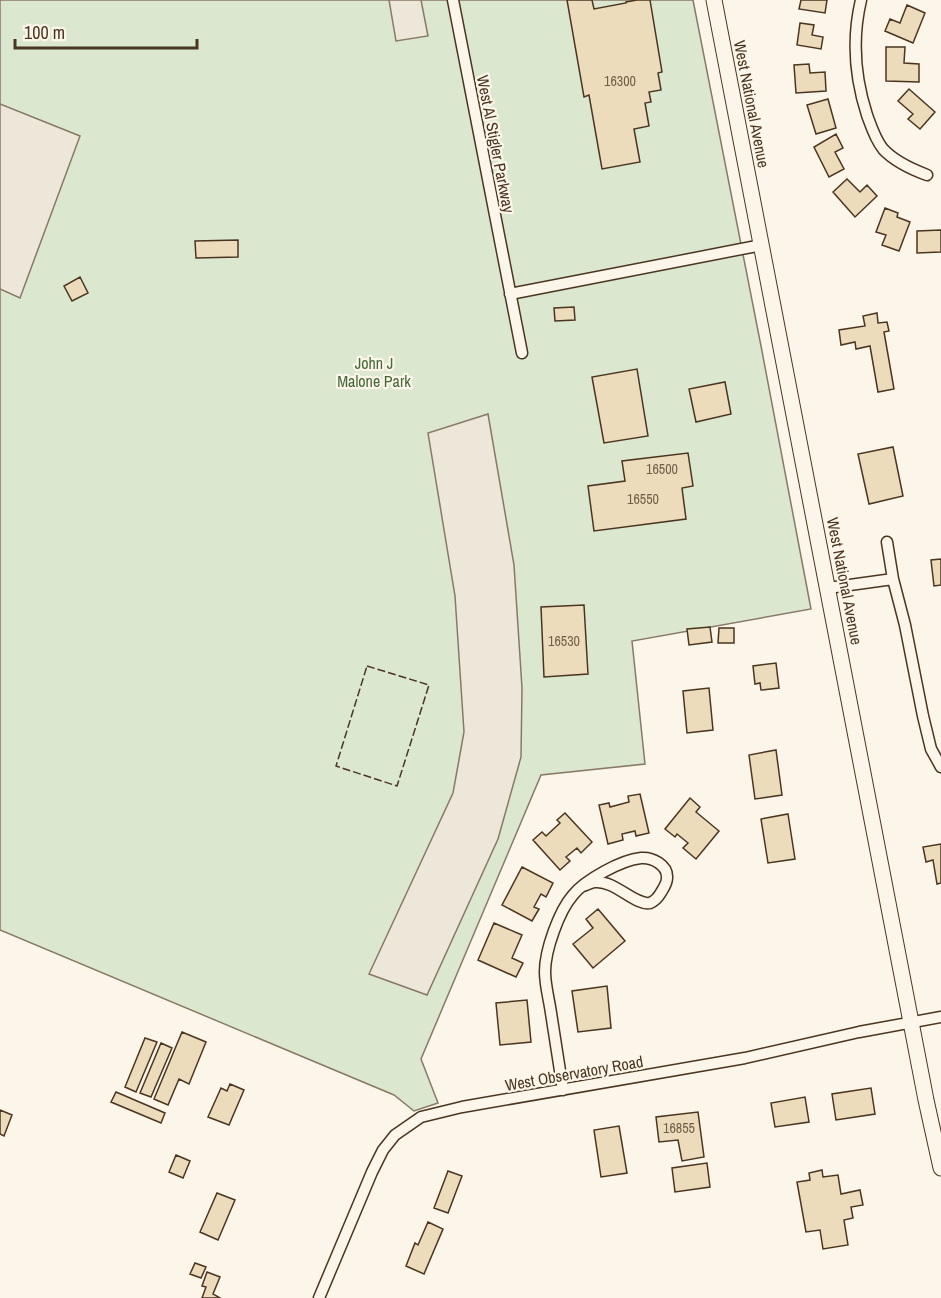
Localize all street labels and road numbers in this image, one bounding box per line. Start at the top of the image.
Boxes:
street label: West National Avenue [729,38,775,170]
street label: West Al Stigler Parkway [472,73,520,215]
street label: West National Avenue [822,515,868,647]
street label: West Observatory Road [503,1050,645,1096]

